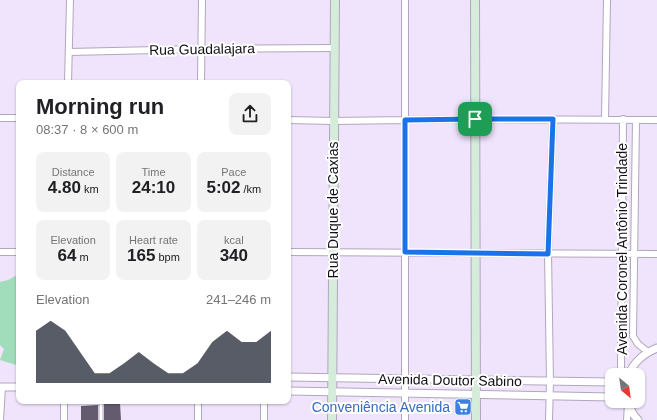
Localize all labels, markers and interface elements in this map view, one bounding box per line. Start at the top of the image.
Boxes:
street label: Rua Guadalajara [149,40,255,58]
button: share [229,93,271,135]
text: Morning run [36,94,164,119]
pin [458,102,492,136]
icon: arrive [464,108,486,130]
text: 08:37 · 8 × 600 m [36,122,138,137]
street label: Rua Duque de Caxias [325,142,341,278]
street label: Avenida Coronel Antônio Trindade [614,143,630,355]
text: Distance [52,166,95,178]
text: Time [141,166,166,178]
text: Pace [221,166,246,178]
text: 4.80 [48,178,81,197]
text: 24:10 [132,178,175,197]
text: 5:02 [206,178,240,197]
text: km [81,183,99,195]
text: /km [240,183,261,195]
text: Elevation [51,234,96,246]
text: Heart rate [129,234,178,246]
text: kcal [224,234,244,246]
text: 64 [58,246,77,265]
text: 165 [127,246,155,265]
text: 340 [220,246,248,265]
text: m [77,251,89,263]
text: bpm [155,251,180,263]
text: Elevation [36,292,89,307]
text: 241–246 m [206,292,271,307]
north arrow [605,368,645,408]
map controls [605,368,645,408]
street label: Avenida Doutor Sabino [378,371,522,389]
supermarket icon: Conveniência Avenida [453,397,473,417]
place label: Conveniência Avenida [312,399,450,415]

